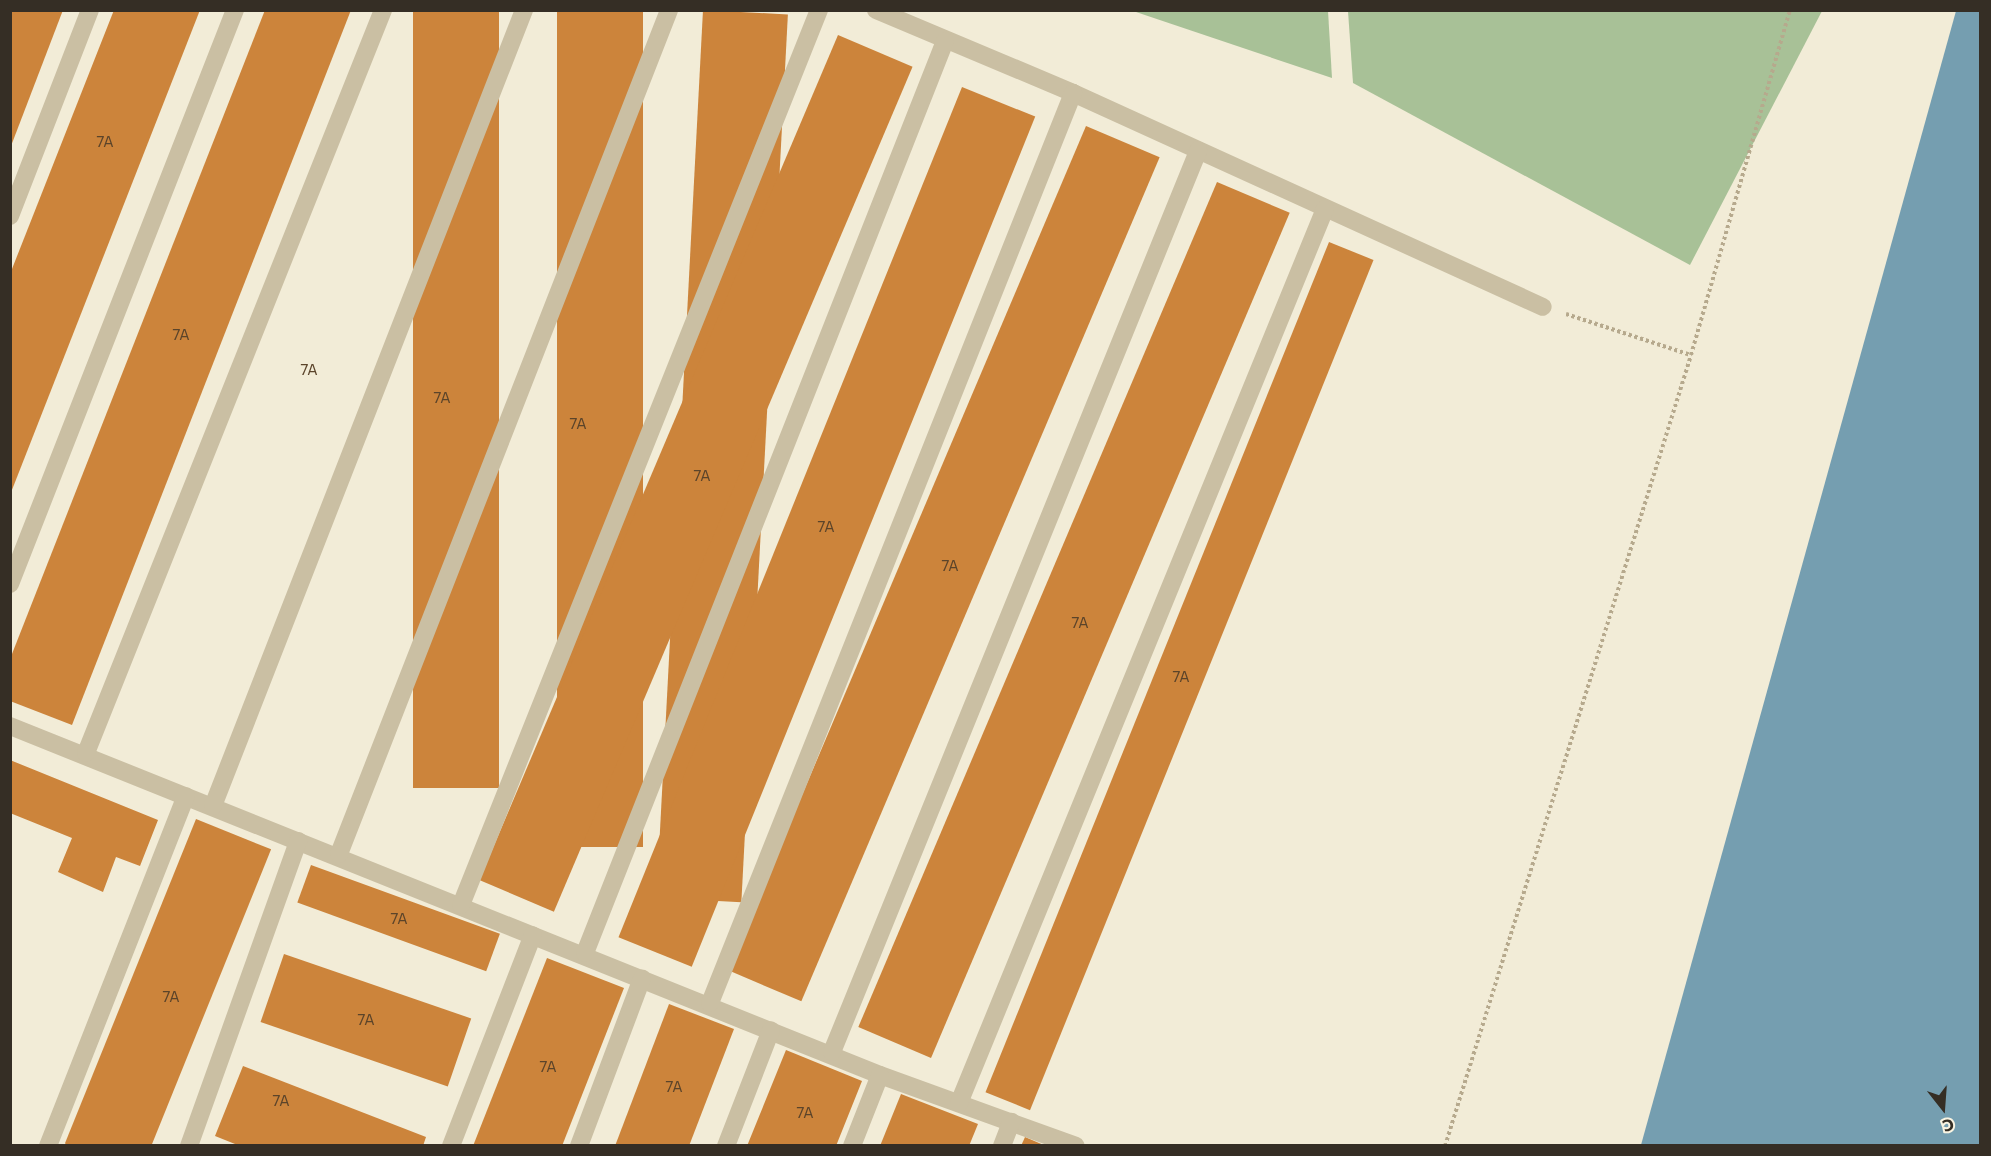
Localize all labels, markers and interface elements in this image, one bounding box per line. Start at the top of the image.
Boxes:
house number: 7А [96,133,114,151]
house number: 7А [172,326,190,344]
house number: 7А [300,361,318,379]
house number: 7А [433,389,451,407]
house number: 7А [569,415,587,433]
house number: 7А [693,467,711,485]
house number: 7А [817,518,835,536]
house number: 7А [941,557,959,575]
house number: 7А [1071,614,1089,632]
house number: 7А [1172,668,1190,686]
house number: 7А [390,910,408,928]
house number: 7А [162,988,180,1006]
house number: 7А [357,1011,375,1029]
house number: 7А [539,1058,557,1076]
house number: 7А [665,1078,683,1096]
north arrow [1913,1078,1973,1138]
house number: 7А [272,1092,290,1110]
house number: 7А [796,1104,814,1122]
text: С [1940,1115,1956,1136]

